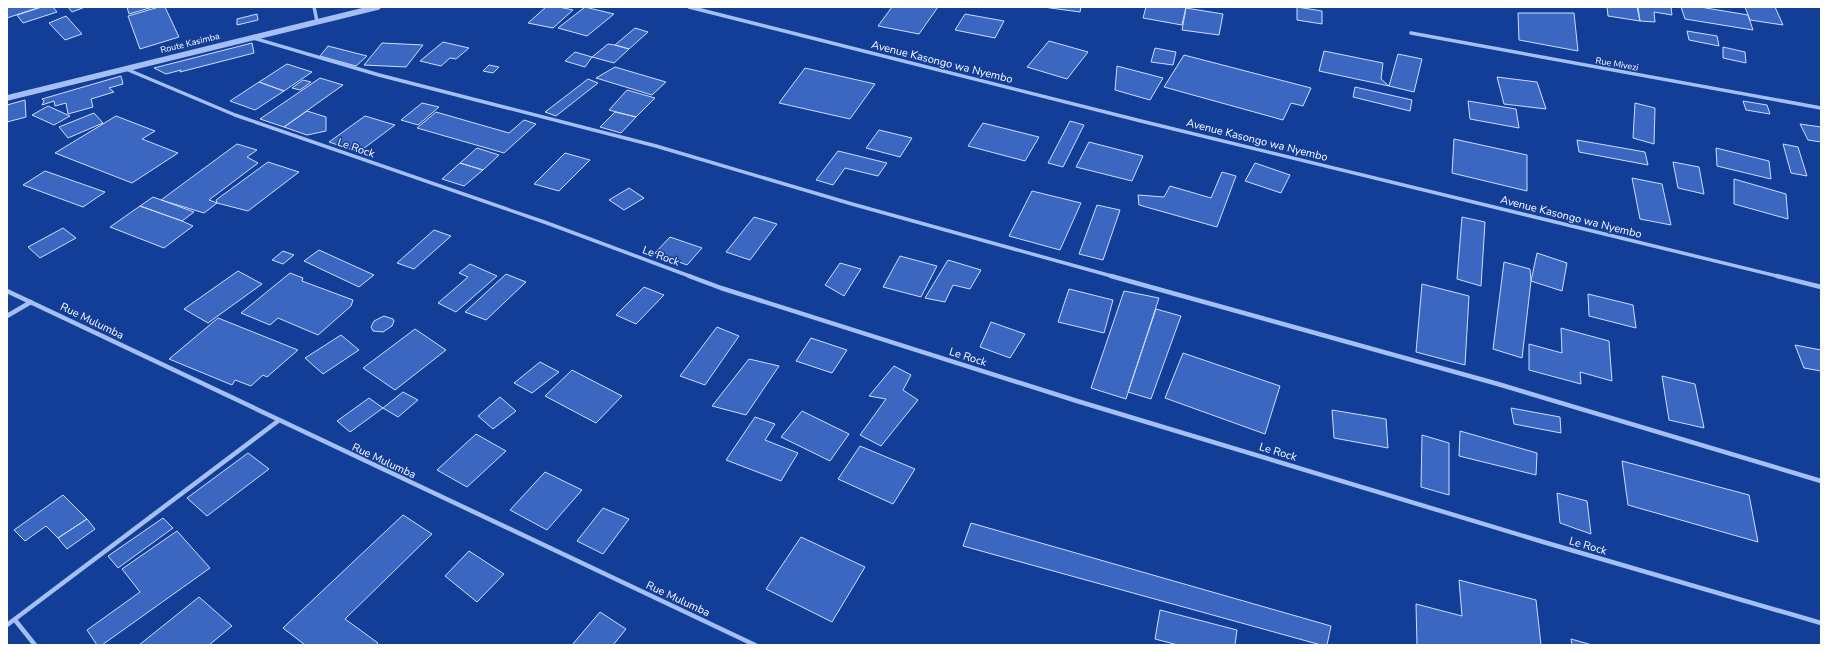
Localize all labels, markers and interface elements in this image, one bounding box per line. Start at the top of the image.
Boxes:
street label: Route Kasimba [159,30,221,56]
street label: Avenue Kasongo wa Nyembo [870,37,1014,87]
street label: Rue Mivezi [1595,54,1639,74]
street label: Avenue Kasongo wa Nyembo [1185,115,1329,165]
street label: Le Rock [335,135,377,162]
street label: Avenue Kasongo wa Nyembo [1499,192,1643,242]
street label: Le Rock [640,242,682,270]
street label: Rue Mulumba [58,299,126,343]
street label: Le Rock [947,344,989,370]
street label: Le Rock [1257,439,1299,465]
street label: Rue Mulumba [350,440,419,482]
street label: Le Rock [1567,533,1609,559]
street label: Rue Mulumba [644,578,713,620]

